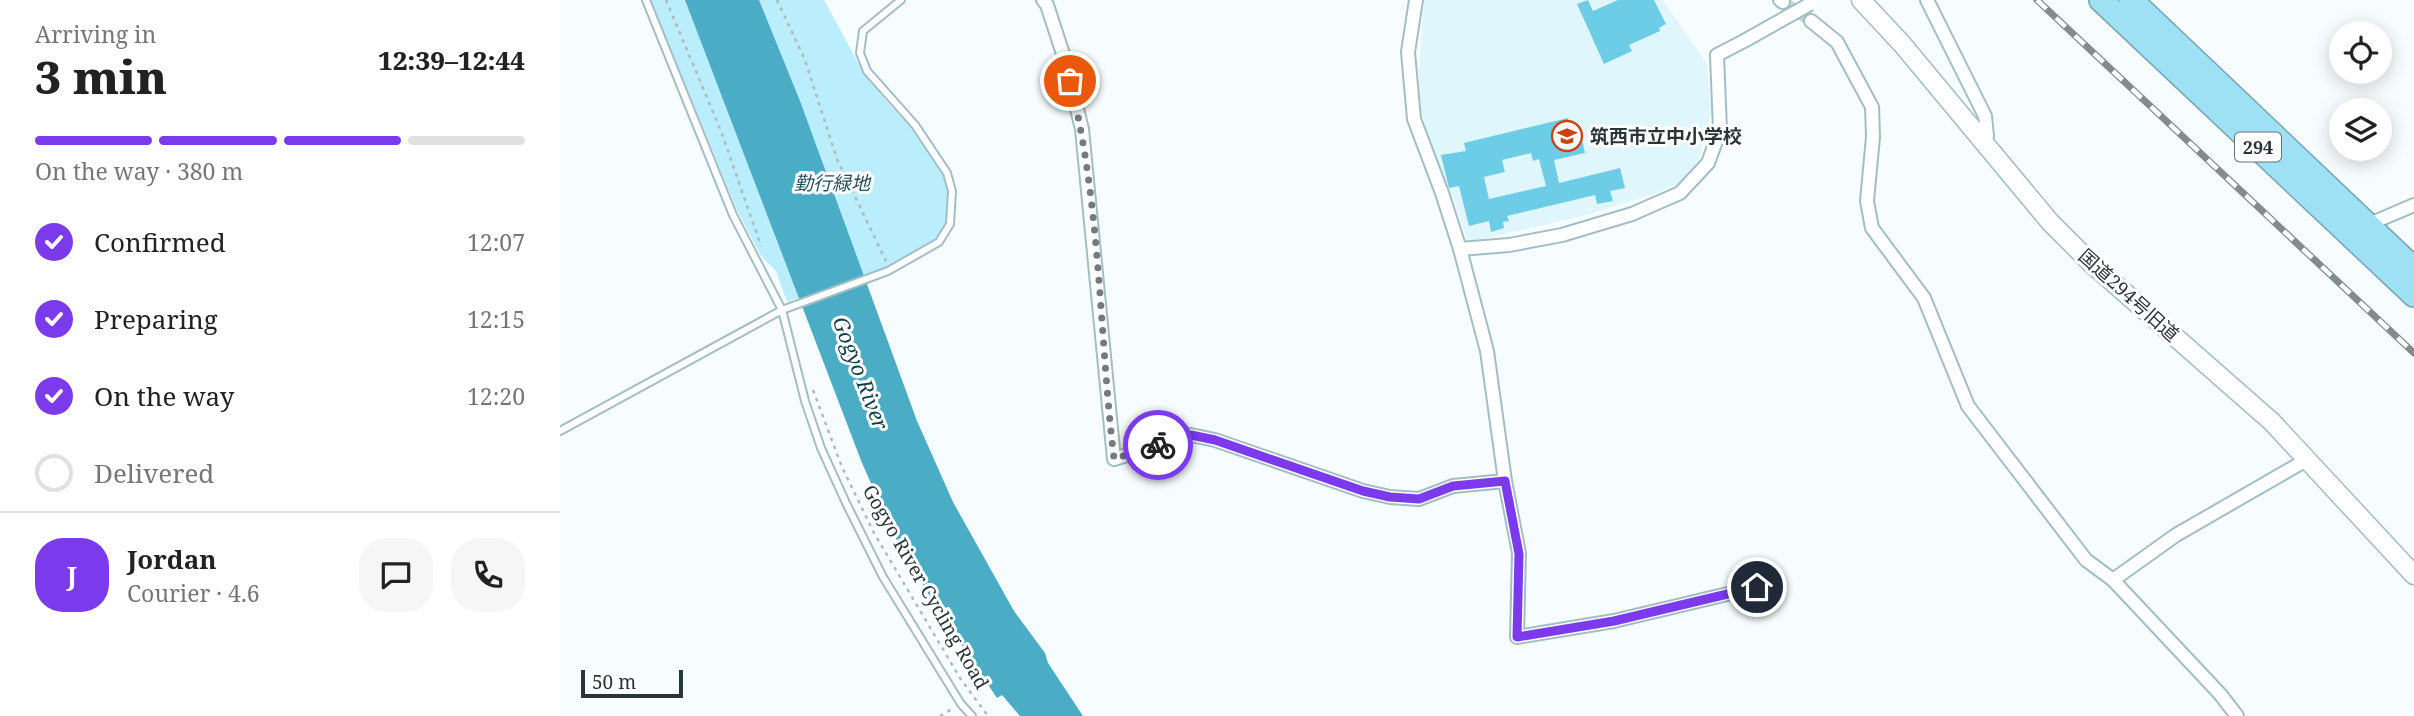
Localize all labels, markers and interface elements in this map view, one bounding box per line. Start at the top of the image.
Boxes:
text: Arriving in [35,18,156,50]
map controls [2329,21,2392,161]
button: locate [2329,21,2392,84]
text: 12:39–12:44 [378,42,525,78]
text: 3 min [35,45,167,107]
pin [1040,51,1100,111]
icon: bag [1051,62,1089,100]
button: layers [2329,98,2392,161]
school or university icon: 筑西市立中小学校 [1550,119,1584,153]
place label: 筑西市立中小学校 [1590,123,1742,149]
road number: 294 [2235,132,2281,162]
text: On the way · 380 m [35,155,243,187]
park label: 勤行緑地 [794,170,872,196]
icon: check [35,223,73,261]
text: Confirmed [94,224,226,260]
text: 12:07 [467,226,525,258]
street label: 国道294号旧道 [2073,243,2185,347]
icon: check [35,300,73,338]
text: Preparing [94,301,218,337]
text: 12:15 [467,303,525,335]
water label: Gogyo River [827,312,895,434]
icon: check [35,377,73,415]
text: On the way [94,378,234,414]
text: 12:20 [467,380,525,412]
courier [1123,410,1193,480]
icon: bike [1139,426,1177,464]
text: Delivered [94,455,214,491]
street label: Gogyo River Cycling Road [857,480,995,694]
button: chat [359,538,433,612]
button: phone [451,538,525,612]
text: Jordan [127,541,217,577]
text: J [67,557,77,593]
pin [1727,557,1787,617]
icon: home [1738,568,1776,606]
text: Courier · 4.6 [127,577,260,609]
scale bar [581,667,682,699]
text: 50 m [592,669,636,695]

